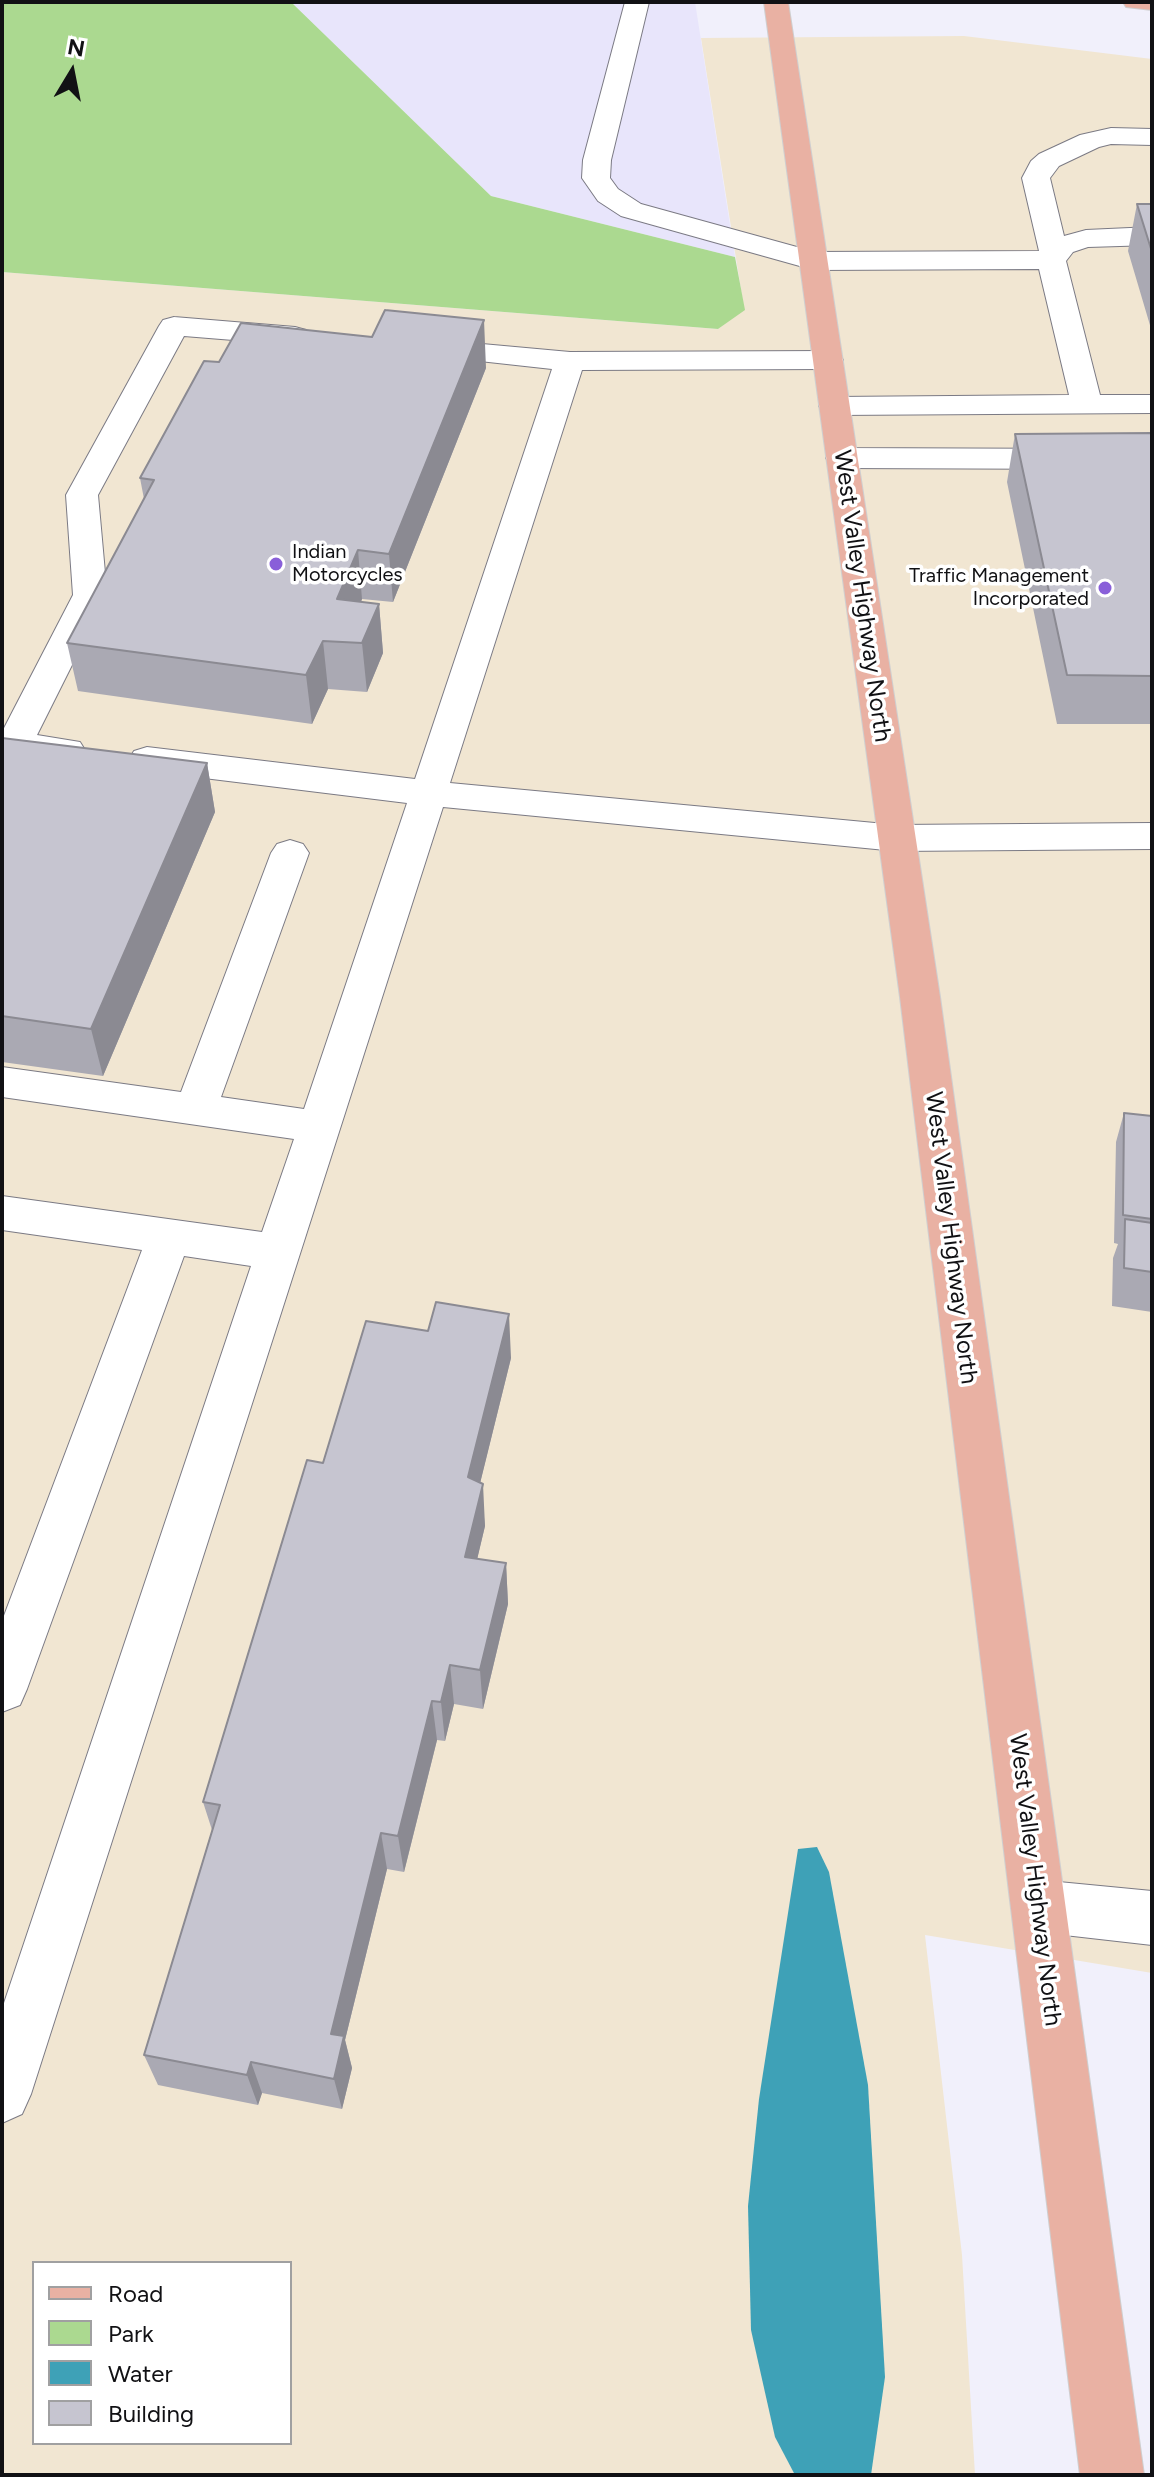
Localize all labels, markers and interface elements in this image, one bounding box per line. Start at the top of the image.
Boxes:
north arrow [32,32,112,112]
text: N [66,33,87,63]
street label: West Valley Highway North [827,448,897,744]
place label: Indian Motorcycles [292,540,403,587]
marker: Indian Motorcycles [267,555,285,573]
place label: Traffic Management Incorporated [909,564,1089,611]
marker: Traffic Management Incorporated [1096,579,1114,597]
street label: West Valley Highway North [919,1090,983,1386]
street label: West Valley Highway North [1003,1732,1067,2028]
legend [32,2261,292,2445]
text: Road [108,2279,163,2308]
text: Park [108,2319,154,2348]
text: Water [108,2359,173,2388]
text: Building [108,2399,194,2428]

